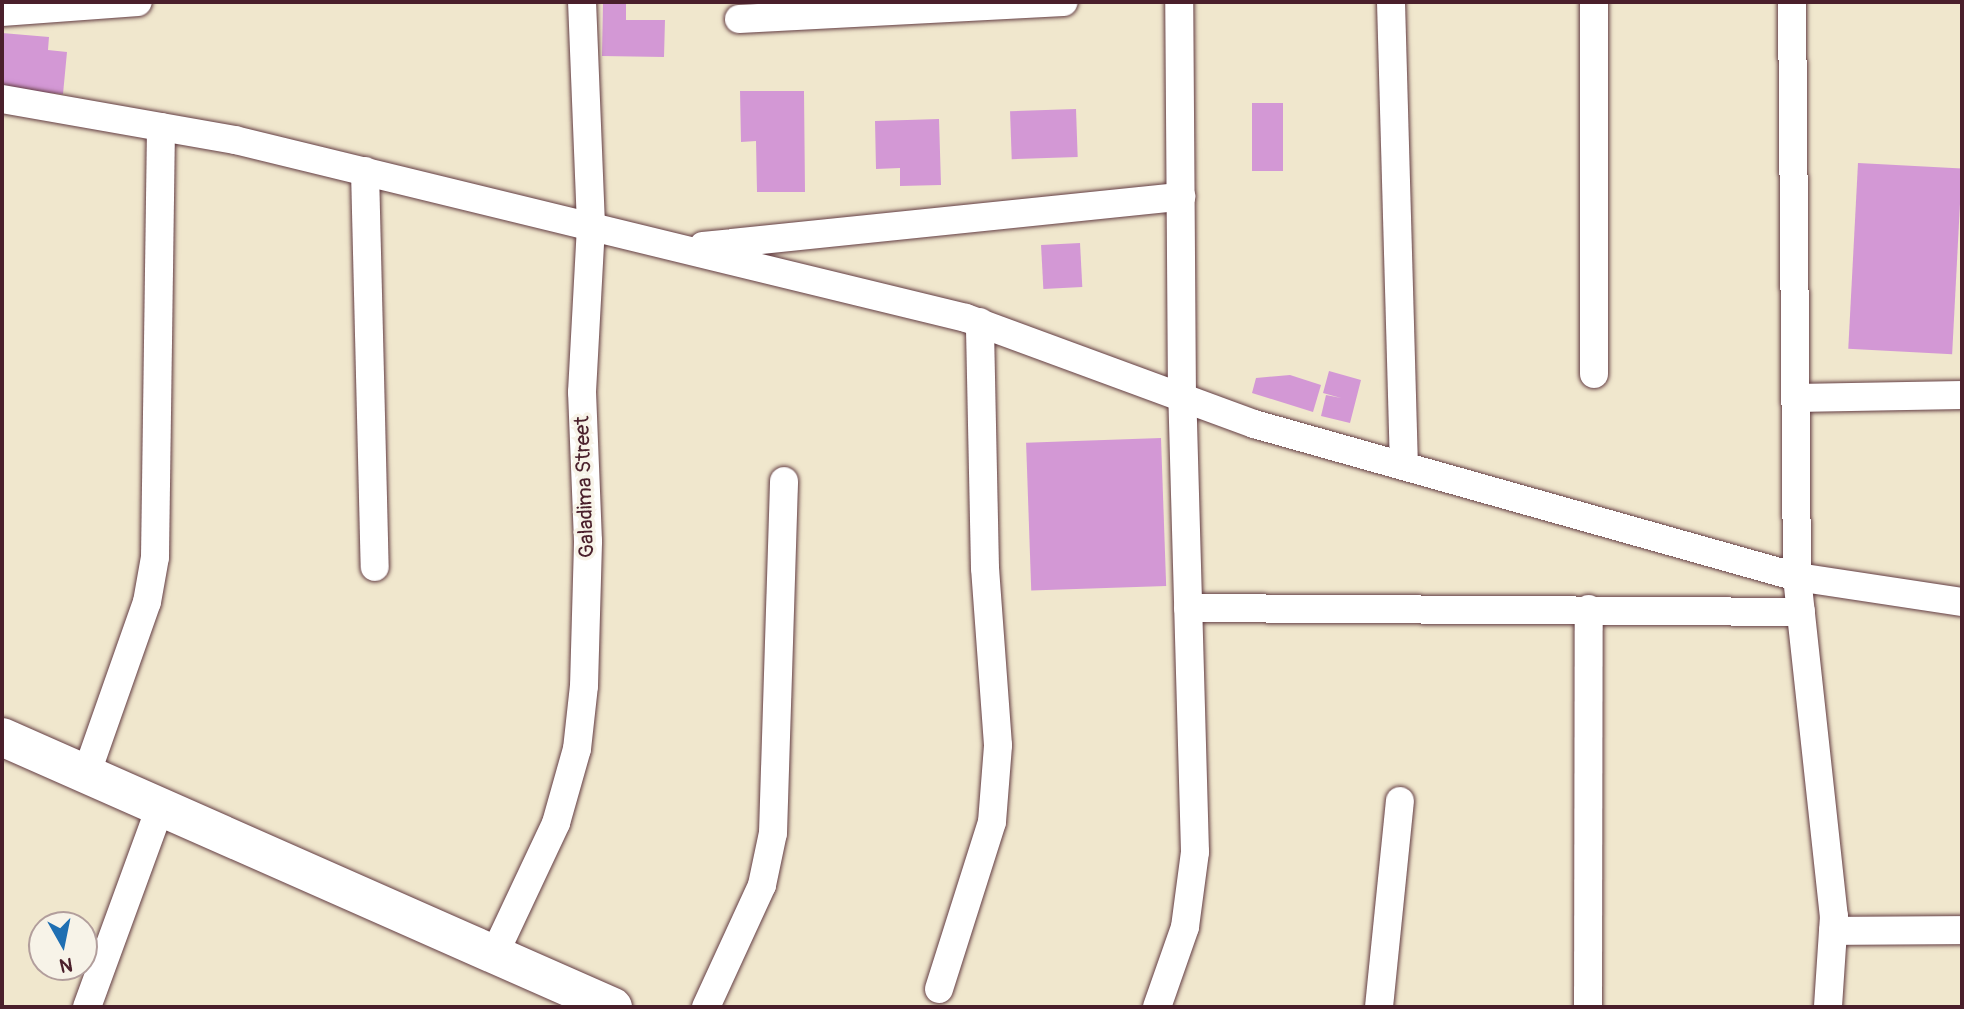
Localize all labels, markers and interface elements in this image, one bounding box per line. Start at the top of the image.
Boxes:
street label: Galadima Street [570,416,600,558]
north arrow [28,911,98,981]
text: N [58,952,74,978]

